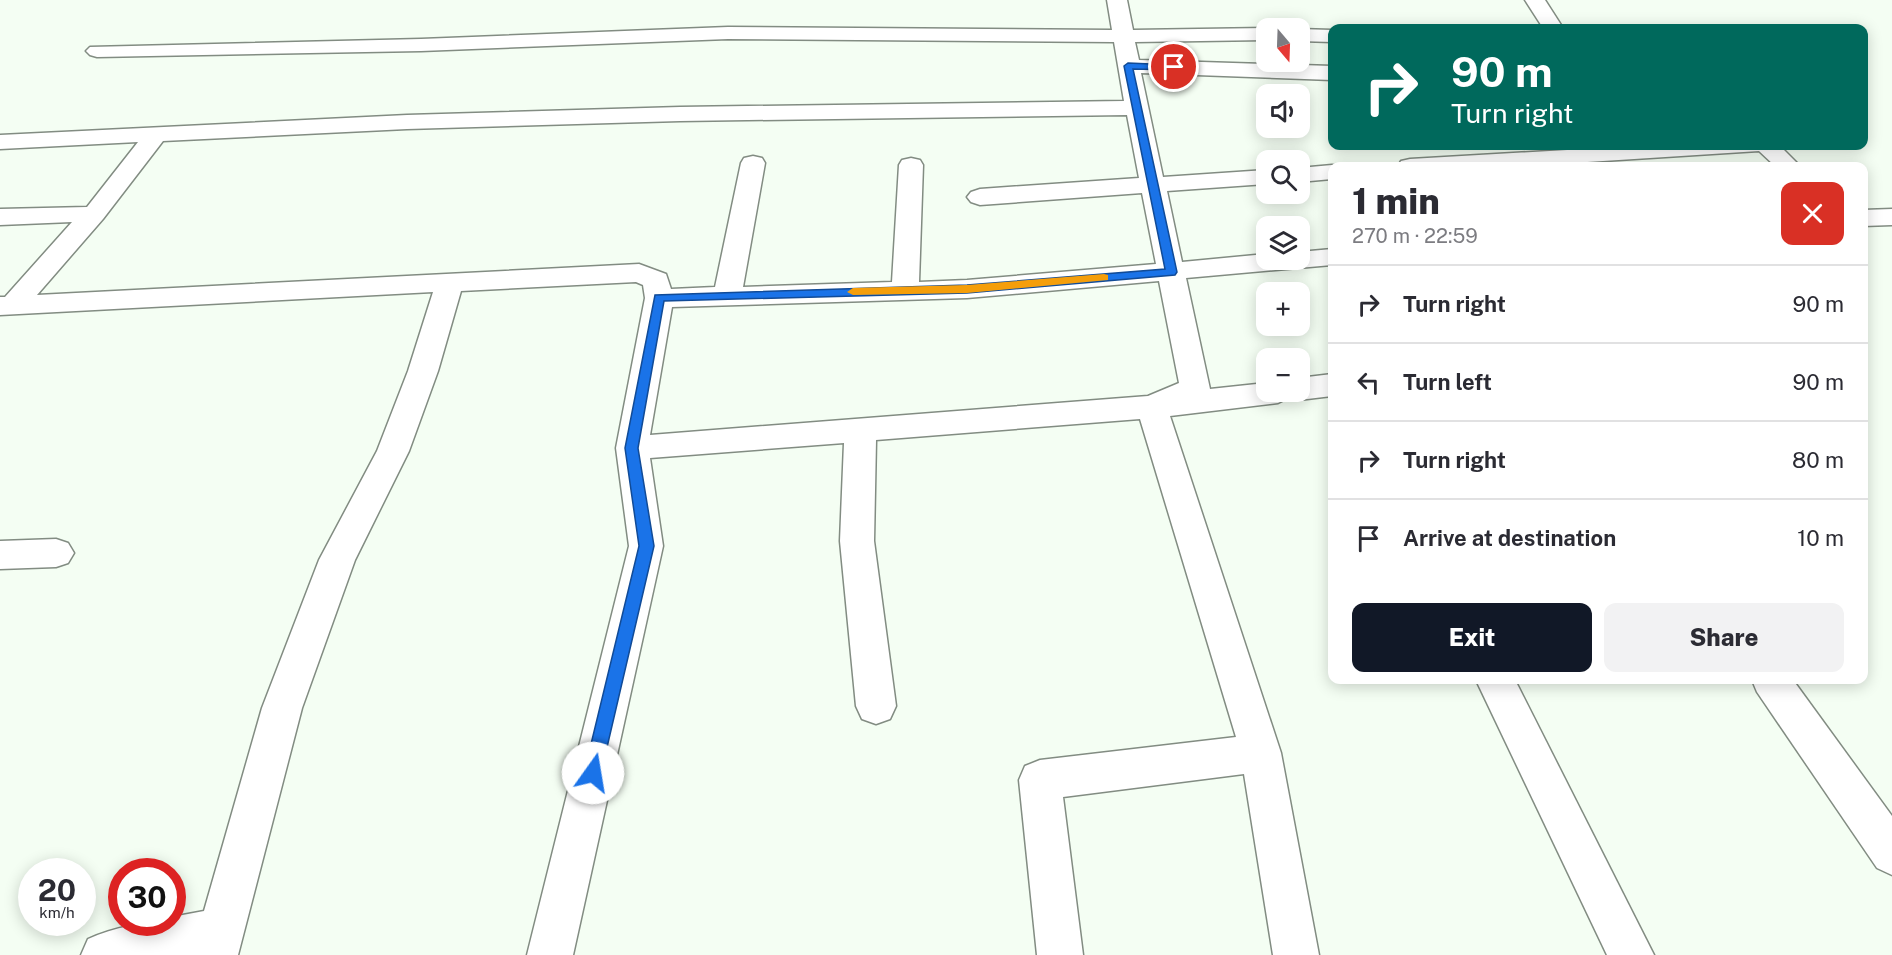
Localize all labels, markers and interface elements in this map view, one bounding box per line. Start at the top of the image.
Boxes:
north arrow [1256,18,1310,72]
map controls [1256,18,1310,402]
pin [1148,41,1199,92]
text: 90 m [1451,47,1553,96]
icon: right [1352,48,1430,126]
icon: arrive [1157,50,1190,83]
button: sound [1256,84,1310,138]
text: Turn right [1451,97,1574,129]
button: search [1256,150,1310,204]
text: 1 min [1352,180,1440,222]
button: close [1781,182,1844,245]
button: layers [1256,216,1310,270]
text: 270 m · 22:59 [1352,224,1478,248]
button: + [1256,282,1310,336]
icon: right [1352,288,1385,321]
text: Turn right [1403,291,1506,317]
text: 90 m [1793,291,1844,317]
button: − [1256,348,1310,402]
icon: left [1352,366,1385,399]
text: Turn left [1403,369,1492,395]
text: 90 m [1793,369,1844,395]
icon: right [1352,444,1385,477]
text: Turn right [1403,447,1506,473]
text: 80 m [1792,447,1844,473]
icon: arrive [1352,522,1385,555]
text: Arrive at destination [1403,525,1616,551]
text: 10 m [1797,525,1844,551]
button: Exit [1352,603,1592,672]
button: Share [1604,603,1844,672]
position arrow [561,741,625,805]
speed limit sign: 30 [108,858,186,936]
text: 20 [38,872,76,908]
text: km/h [39,904,75,921]

